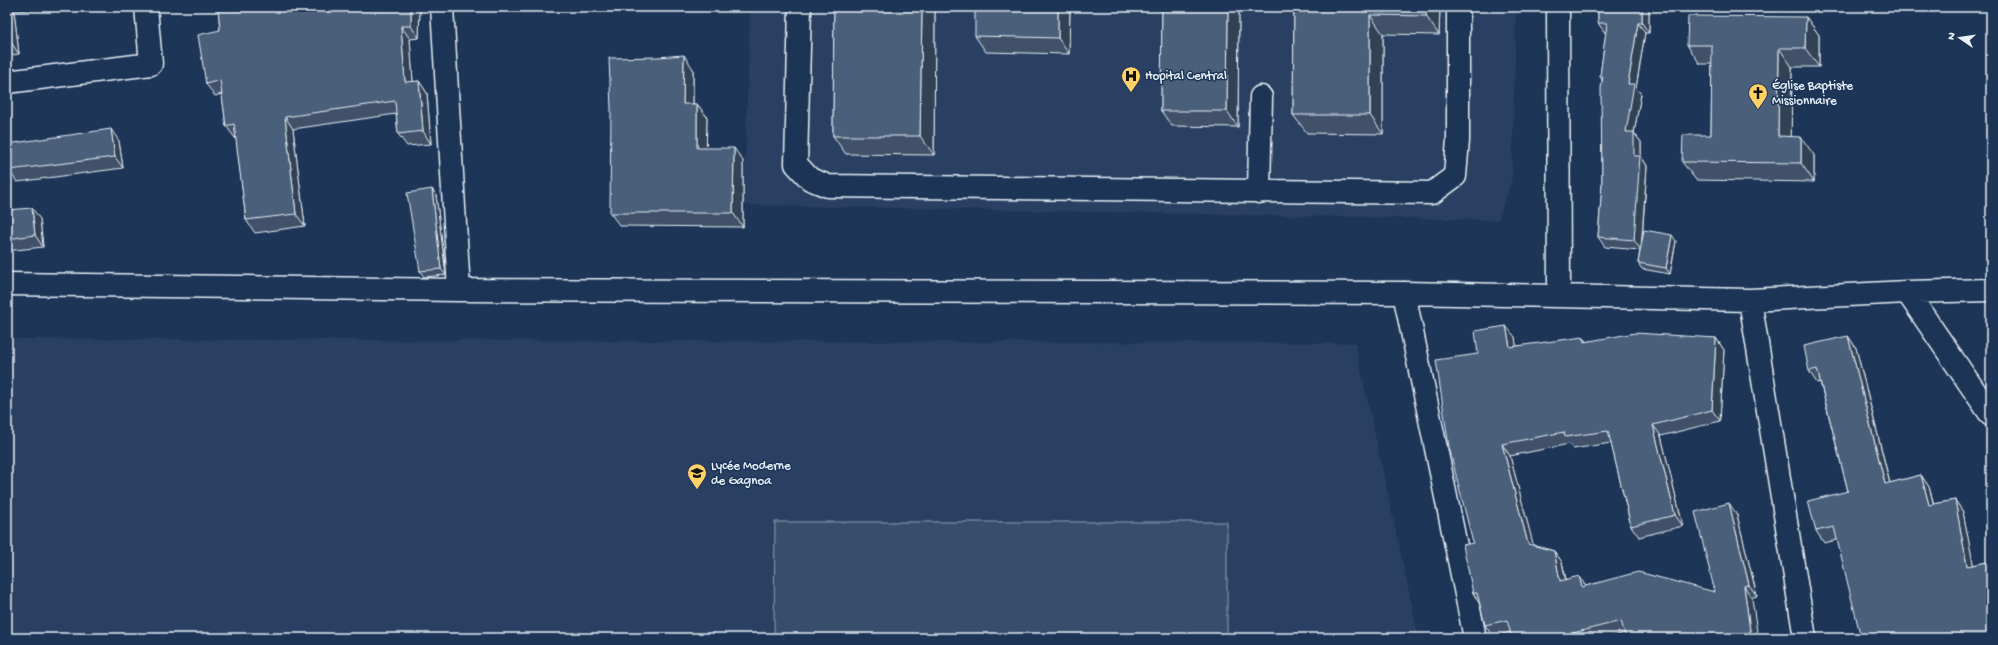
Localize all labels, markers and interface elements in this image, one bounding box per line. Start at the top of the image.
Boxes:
north arrow [1940,18,1980,58]
text: N [1946,31,1959,41]
hospital icon: Hopital Central [1120,65,1142,93]
place label: Hopital Central [1145,69,1227,84]
place label: Église Baptiste Missionnaire [1772,78,1853,109]
church icon: Église Baptiste Missionnaire [1747,82,1769,110]
place label: Lycée Moderne de Gagnoa [711,459,791,489]
school or university icon: Lycée Moderne de Gagnoa [686,462,708,490]

